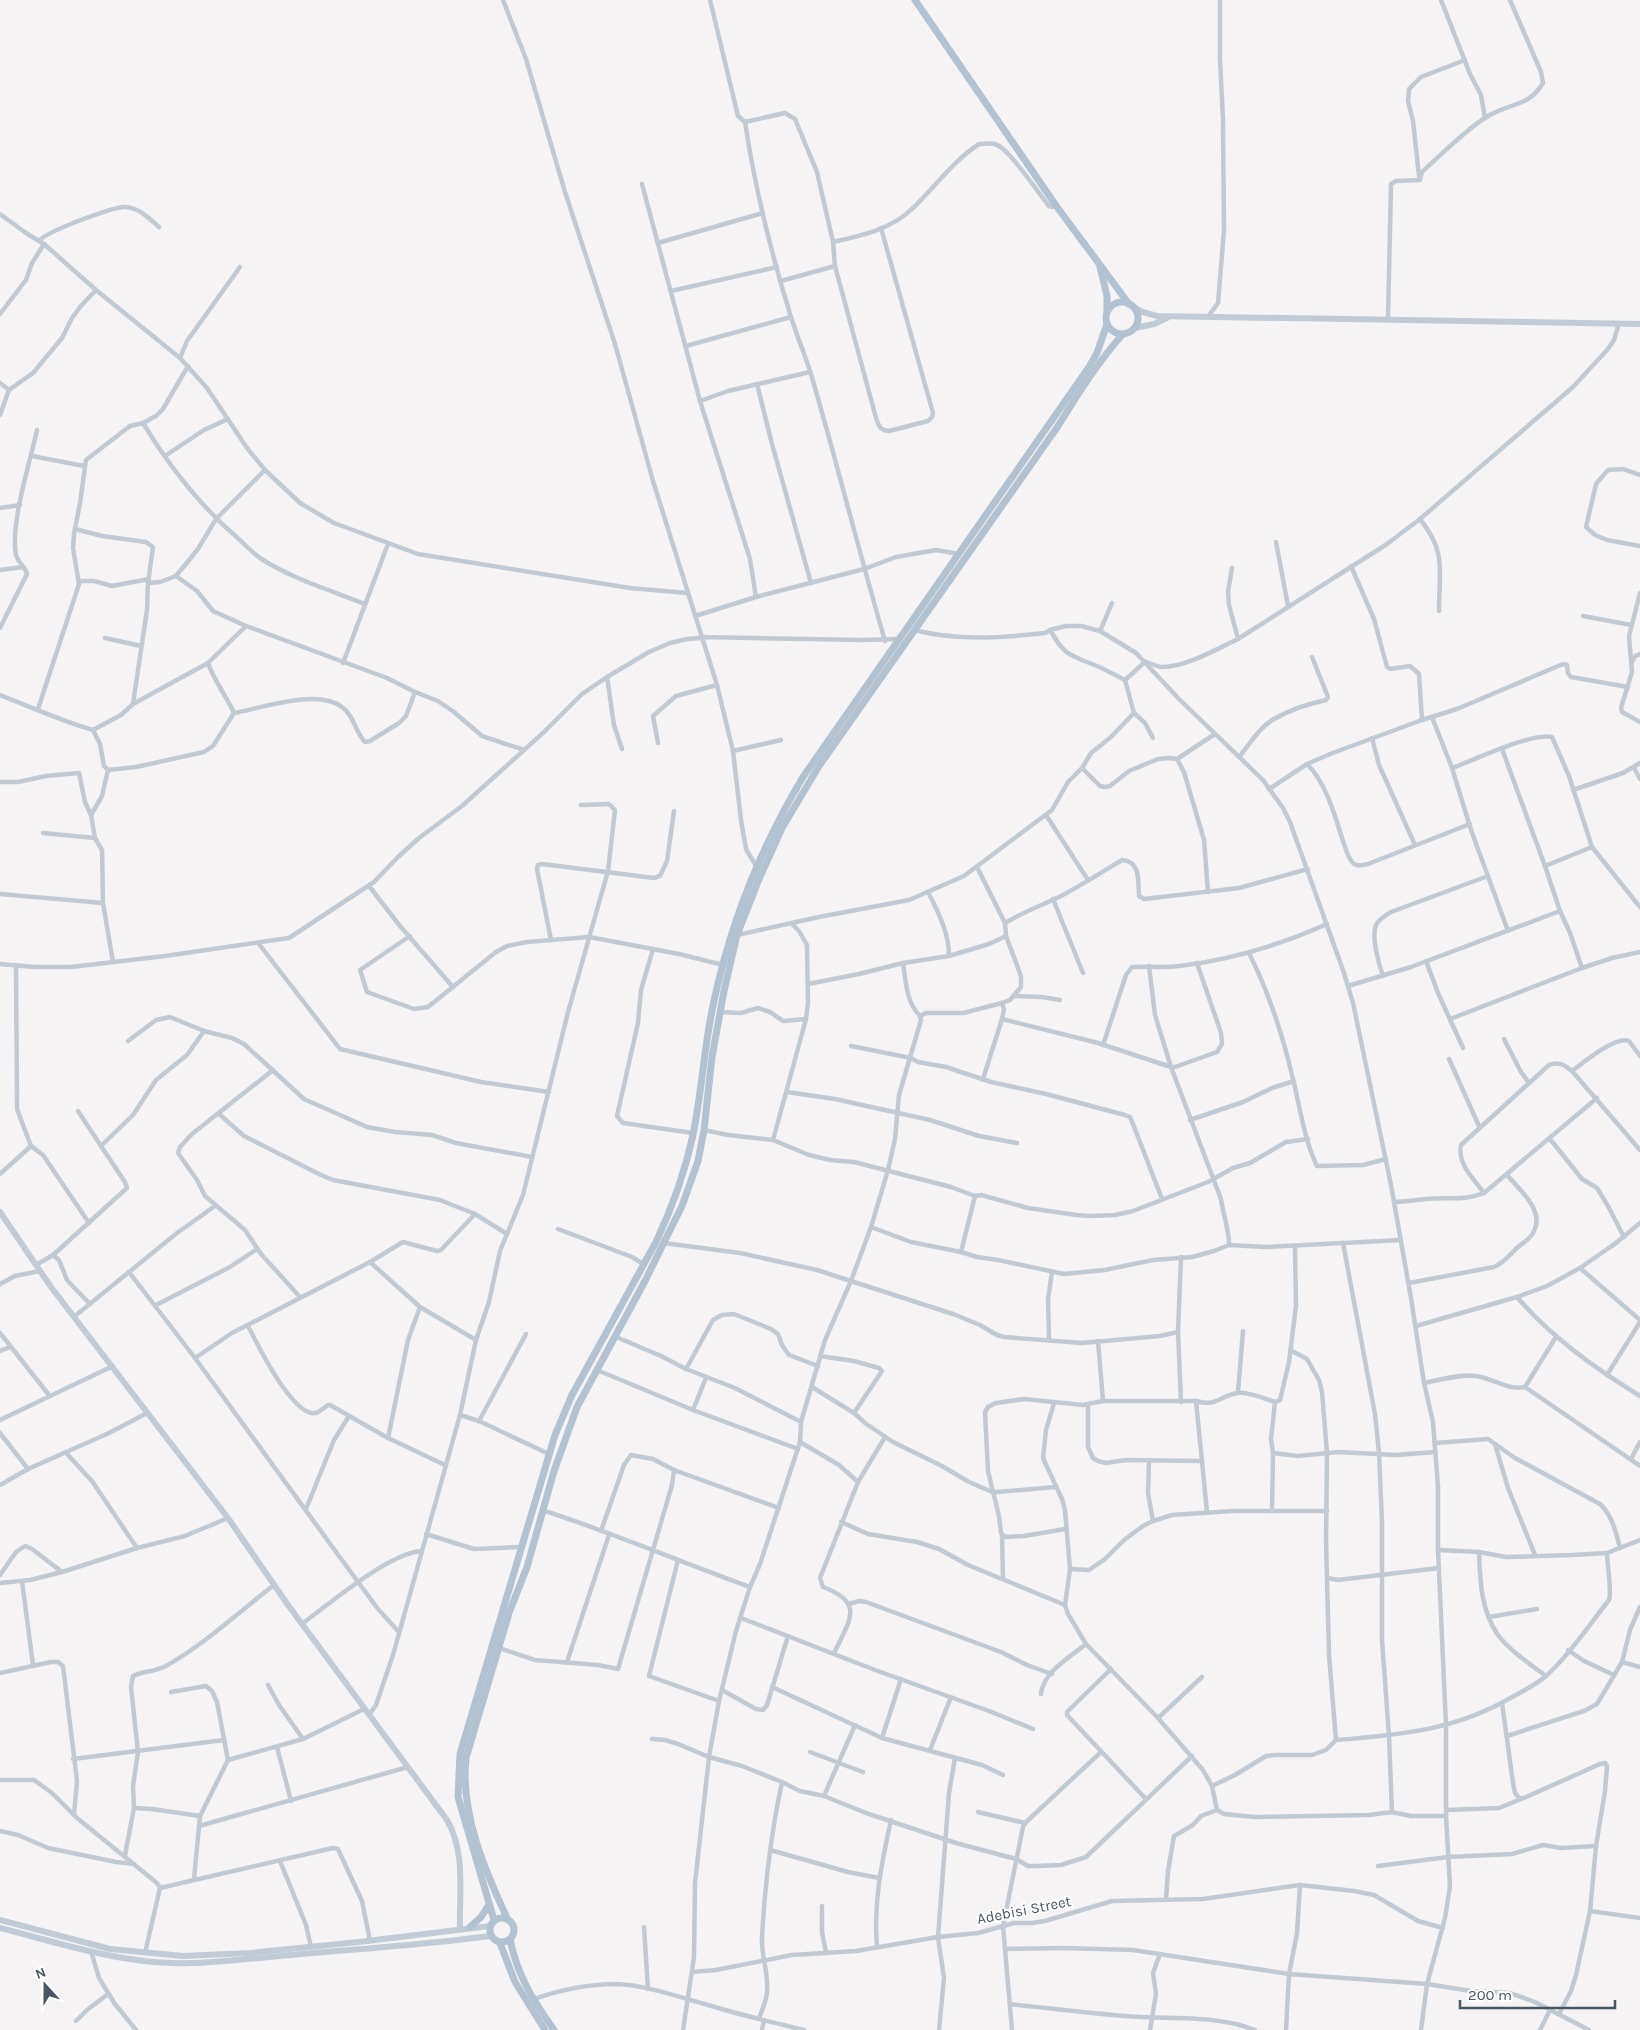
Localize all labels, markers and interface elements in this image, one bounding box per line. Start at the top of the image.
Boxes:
street label: Adebisi Street [975,1892,1073,1928]
north arrow [20,1960,70,2010]
text: N [33,1964,48,1983]
scale bar [1460,1978,1615,2010]
text: 200 m [1468,1986,1512,2004]

